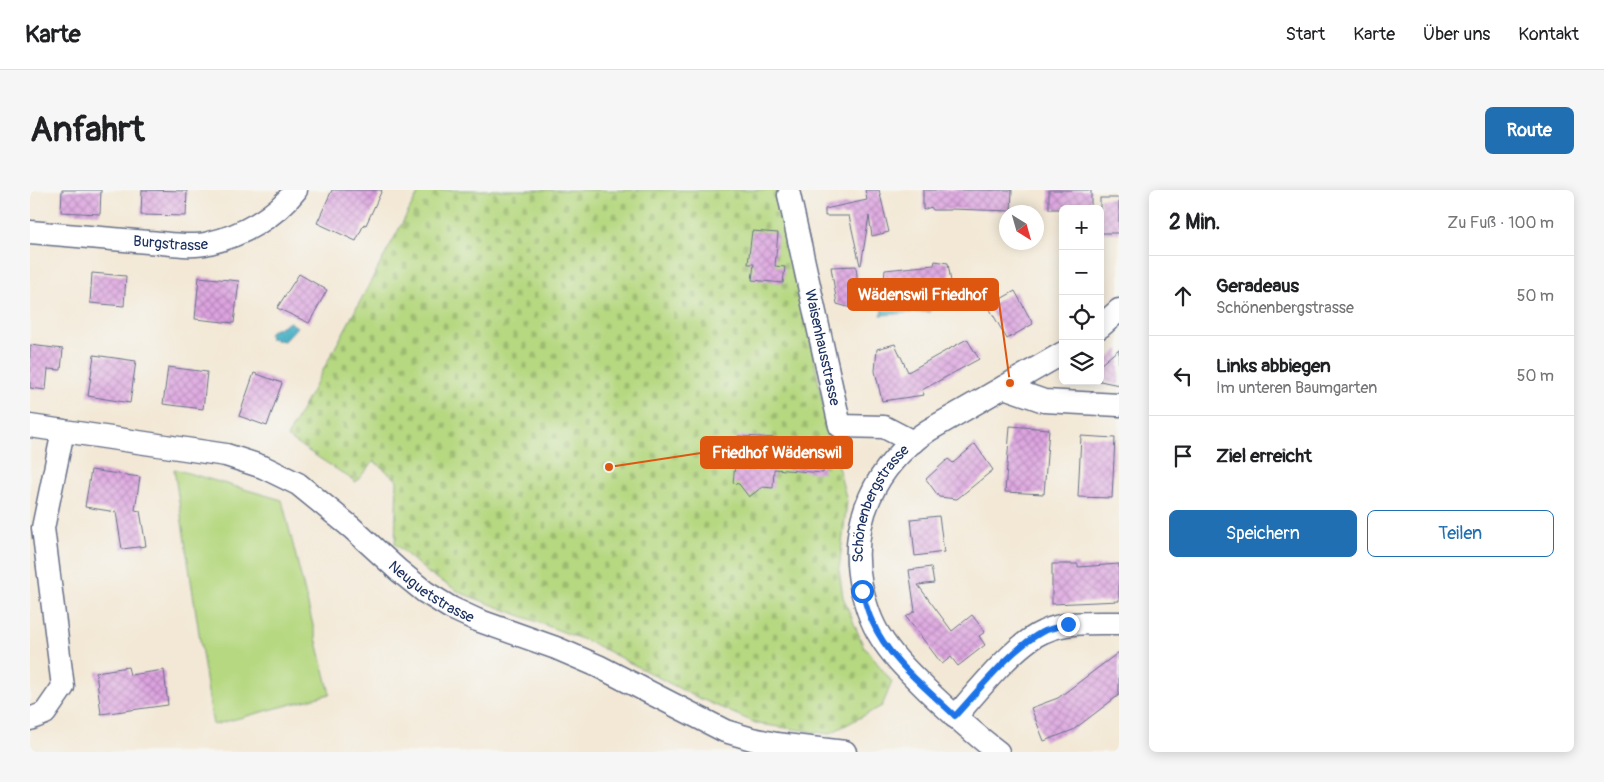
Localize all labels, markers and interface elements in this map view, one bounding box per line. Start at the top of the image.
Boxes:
text: Karte [25,20,81,49]
text: Start [1285,23,1325,46]
text: Karte [1353,23,1395,46]
text: Über uns [1423,23,1490,46]
text: Kontakt [1518,23,1579,46]
button: Route [1485,107,1574,154]
text: Anfahrt [30,108,145,152]
north arrow [999,205,1044,250]
map controls [1059,205,1104,385]
button: + [1059,205,1104,250]
text: 2 Min. [1169,209,1220,236]
text: Zu Fuß · 100 m [1447,213,1554,233]
street label: Burgstrasse [132,231,210,255]
button: − [1059,250,1104,295]
text: Geradeaus [1216,274,1299,298]
callout: Wädenswil Friedhof [848,279,998,310]
icon: ahead [1169,282,1197,310]
text: Wädenswil Friedhof [858,285,989,305]
text: 50 m [1517,286,1554,306]
street label: Waisenhausstrasse [801,287,845,408]
button: locate [1059,295,1104,340]
text: Schönenbergstrasse [1216,298,1354,318]
button: layers [1059,340,1104,385]
text: Links abbiegen [1216,354,1331,378]
icon: left [1169,362,1197,390]
text: 50 m [1517,366,1554,386]
text: Im unteren Baumgarten [1216,378,1377,398]
callout: Friedhof Wädenswil [701,437,852,468]
street label: Schönenbergstrasse [848,440,913,563]
icon: arrive [1169,442,1197,470]
text: Friedhof Wädenswil [712,443,842,463]
text: Ziel erreicht [1216,444,1312,468]
button: Speichern [1169,510,1357,557]
button: Teilen [1367,510,1554,557]
street label: Neuguetstrasse [384,556,478,627]
route start [851,580,874,603]
route end [1057,613,1080,636]

